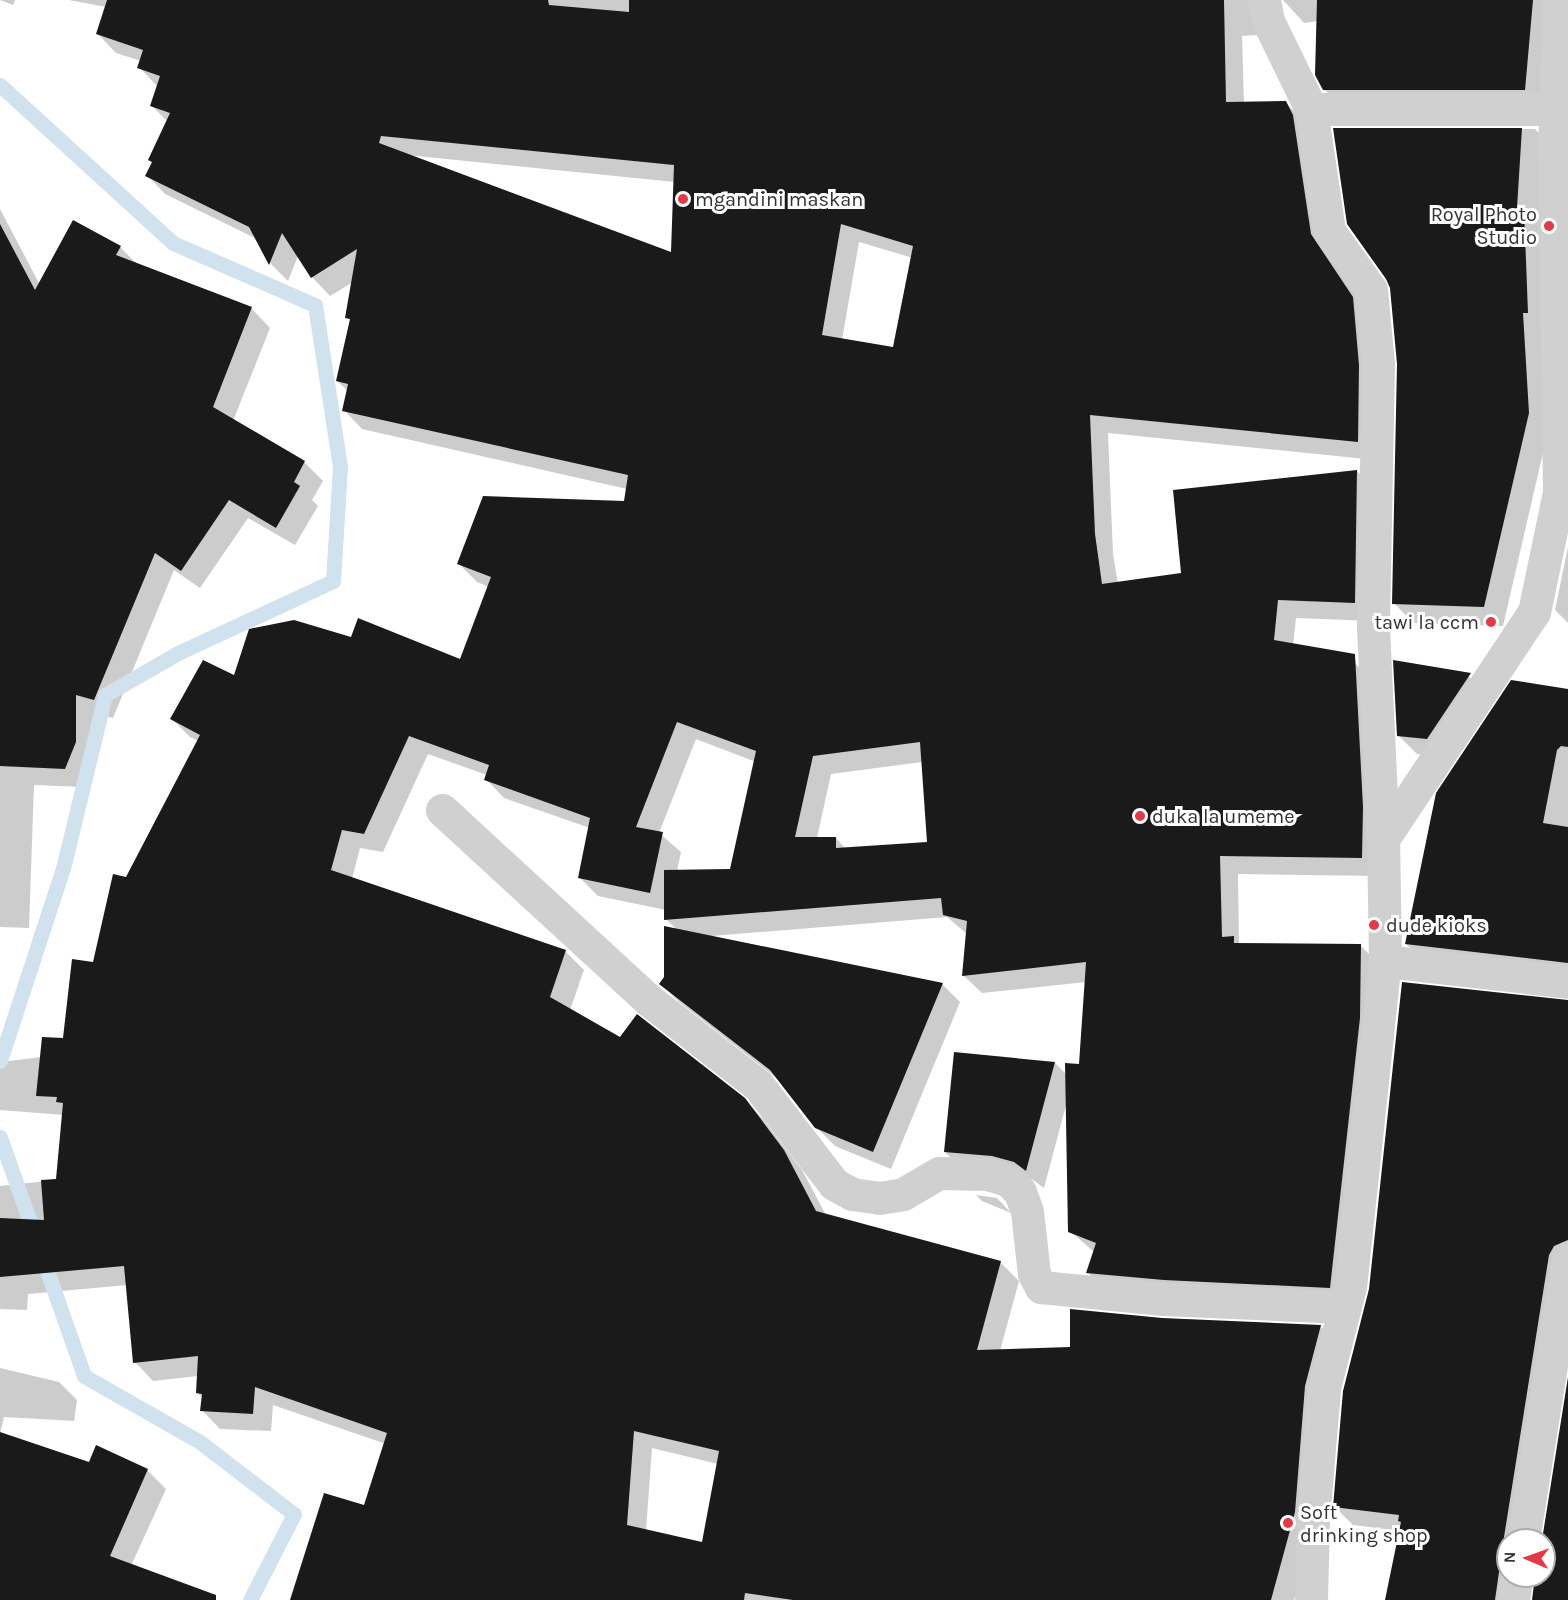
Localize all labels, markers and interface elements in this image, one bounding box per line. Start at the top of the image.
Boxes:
place label: mgandini maskan [695,187,863,211]
marker: mgandini maskan [676,192,690,206]
place label: Royal Photo Studio [1431,202,1537,249]
marker: Royal Photo Studio [1542,219,1556,233]
place label: tawi la ccm [1375,610,1479,634]
marker: tawi la ccm [1484,615,1498,629]
place label: duka la umeme [1152,804,1294,828]
marker: duka la umeme [1133,809,1147,823]
place label: dude kioks [1386,913,1487,937]
marker: dude kioks [1367,918,1381,932]
place label: Soft drinking shop [1300,1500,1428,1547]
marker: Soft drinking shop [1281,1516,1295,1530]
north arrow [1496,1528,1556,1588]
text: N [1500,1551,1519,1564]

